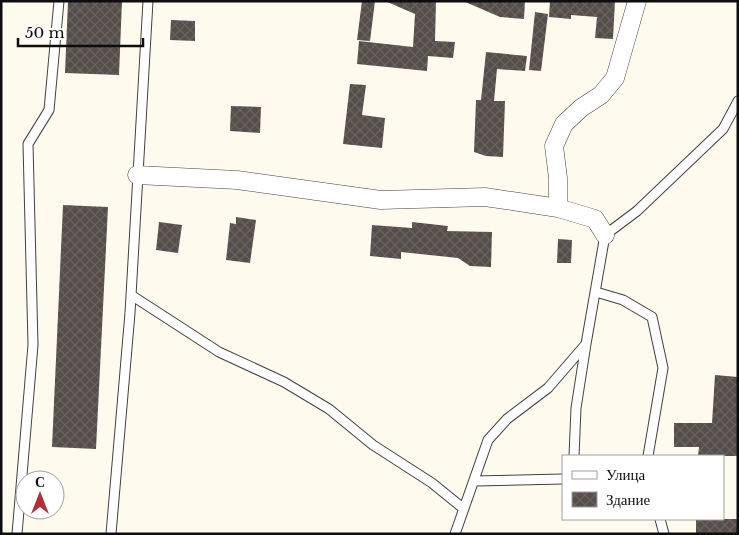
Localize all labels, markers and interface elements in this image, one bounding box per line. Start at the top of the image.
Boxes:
scale bar [18,15,142,47]
text: 50 m [25,23,65,42]
legend [562,455,724,520]
text: Улица [606,465,645,484]
north arrow [15,470,65,520]
text: С [35,473,45,491]
text: Здание [606,490,650,509]

